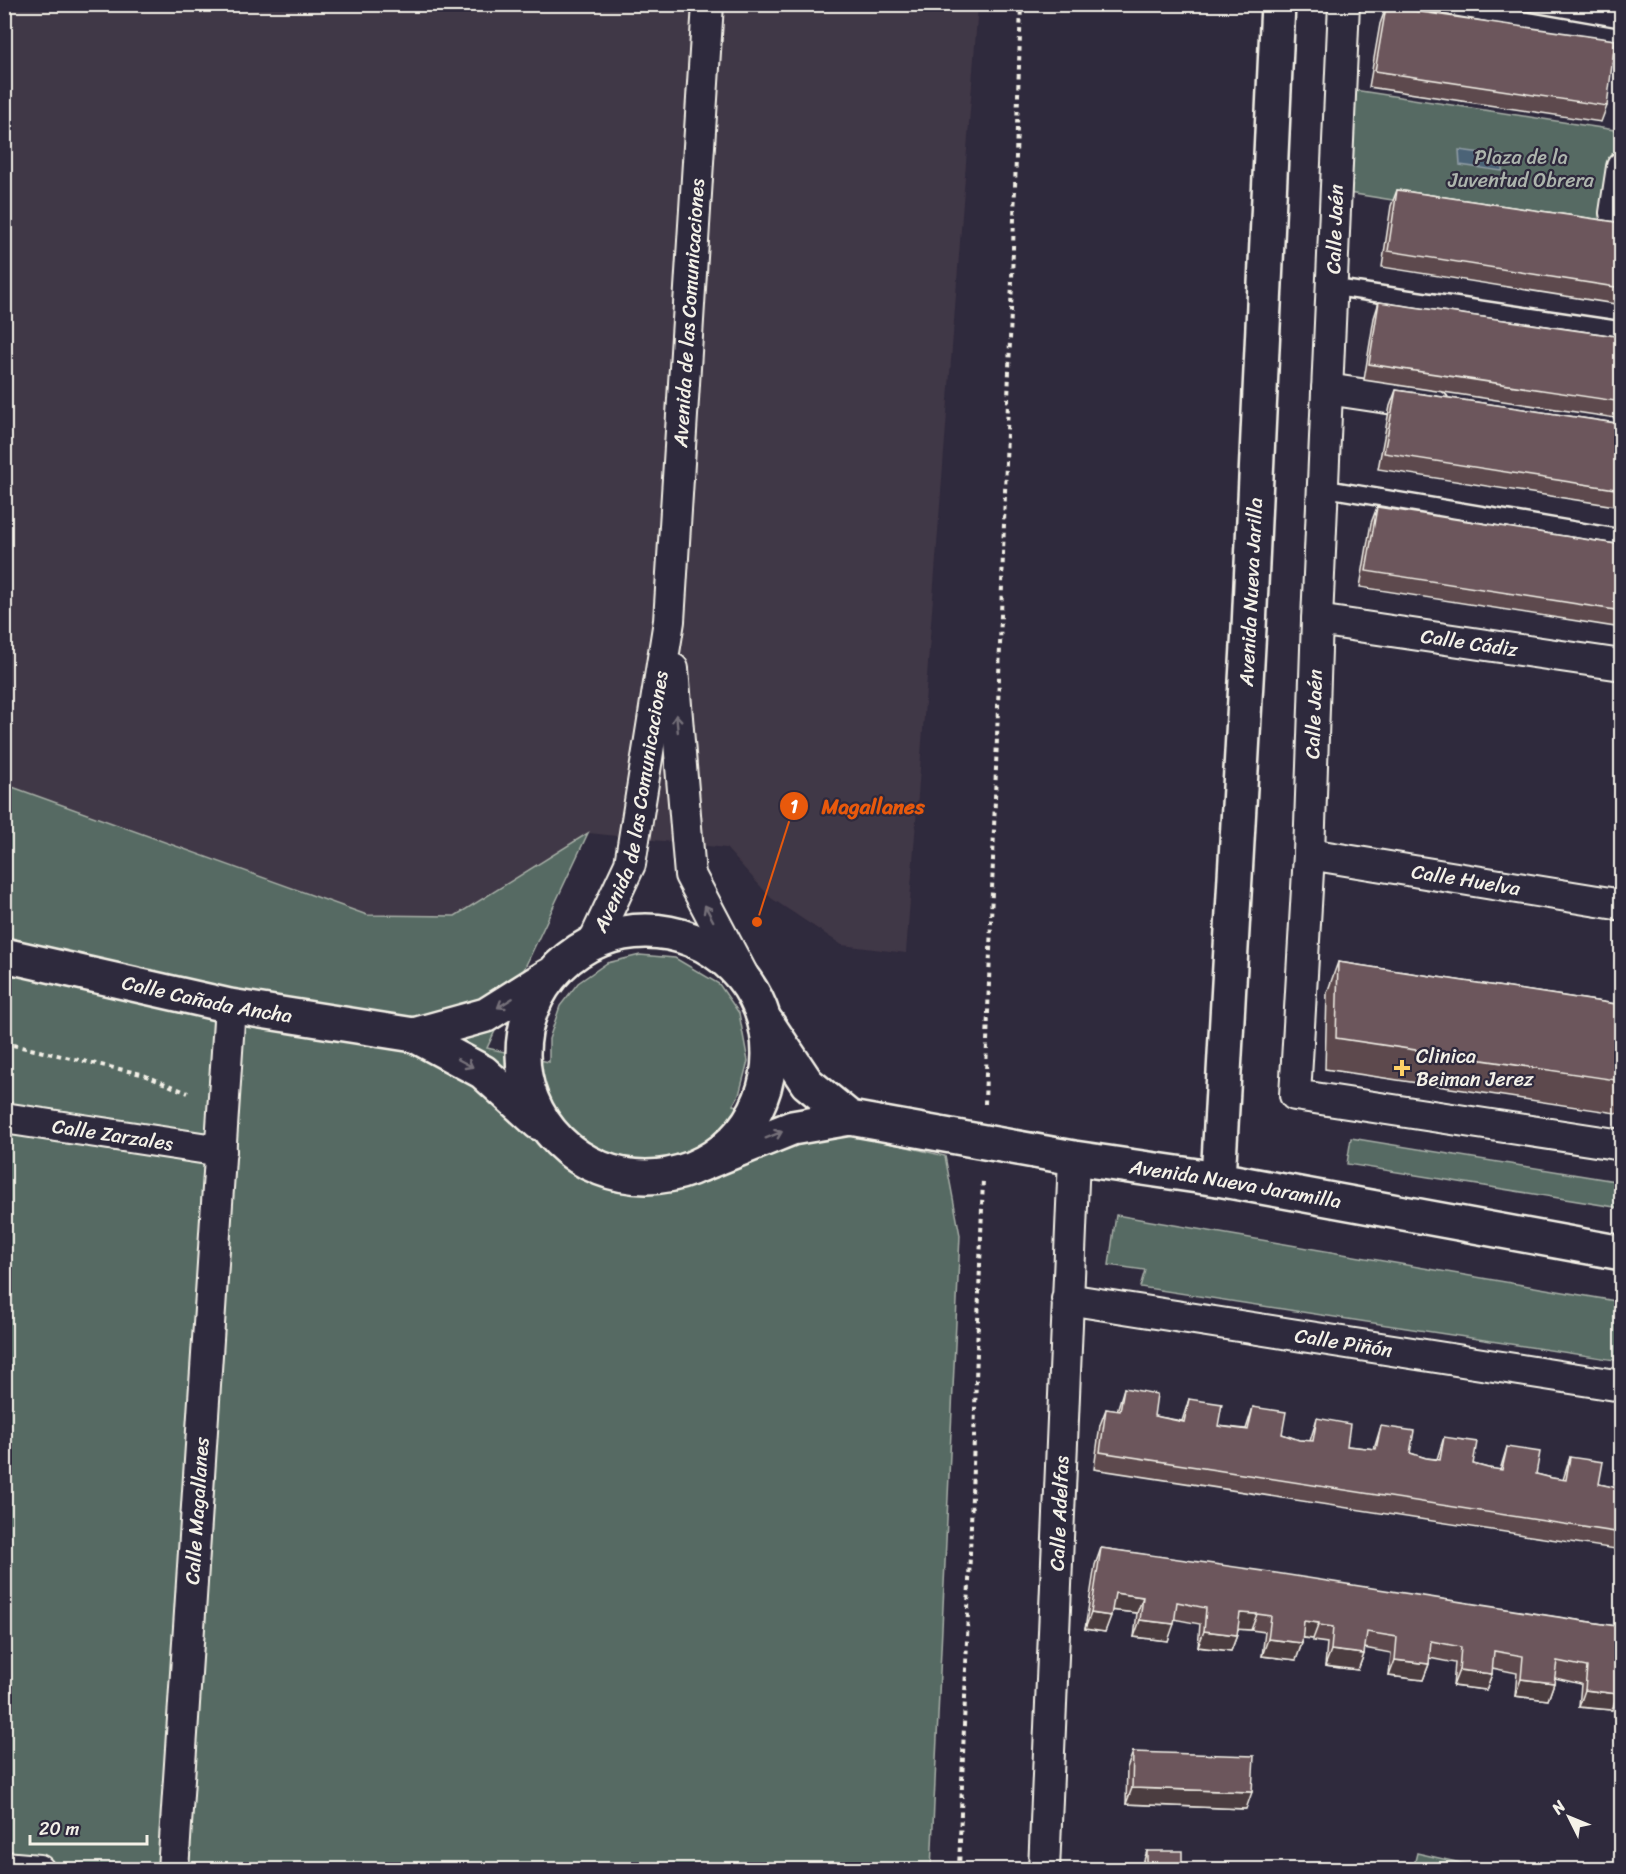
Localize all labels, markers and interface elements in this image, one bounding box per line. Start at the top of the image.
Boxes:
park label: Plaza de la Juventud Obrera [1447,140,1595,198]
street label: Avenida de las Comunicaciones [662,177,714,449]
street label: Calle Jaén [1316,183,1354,275]
street label: Avenida Nueva Jarilla [1228,497,1273,688]
street label: Calle Cádiz [1419,618,1521,667]
street label: Avenida de las Comunicaciones [582,668,678,939]
street label: Calle Jaén [1295,668,1333,760]
one-way arrow [671,713,682,733]
callout: Magallanes [779,787,936,826]
text: Magallanes [820,788,925,826]
text: 1 [790,791,798,823]
street label: Calle Huelva [1409,853,1524,906]
one-way arrow [703,904,714,922]
street label: Calle Cañada Ancha [119,965,295,1033]
one-way arrow [497,998,514,1010]
place label: Clinica Beiman Jerez [1416,1039,1534,1097]
one-way arrow [456,1058,474,1069]
marker: Clinica Beiman Jerez [1393,1059,1411,1077]
street label: Calle Zarzales [50,1108,176,1161]
one-way arrow [764,1129,783,1140]
street label: Avenida Nueva Jaramilla [1126,1149,1344,1219]
street label: Calle Piñón [1292,1317,1395,1367]
street label: Calle Magallanes [174,1435,219,1586]
street label: Calle Adelfas [1039,1454,1079,1572]
north arrow [1539,1787,1599,1847]
text: N [1543,1793,1573,1822]
scale bar [30,1808,147,1846]
text: 20 m [39,1813,79,1845]

